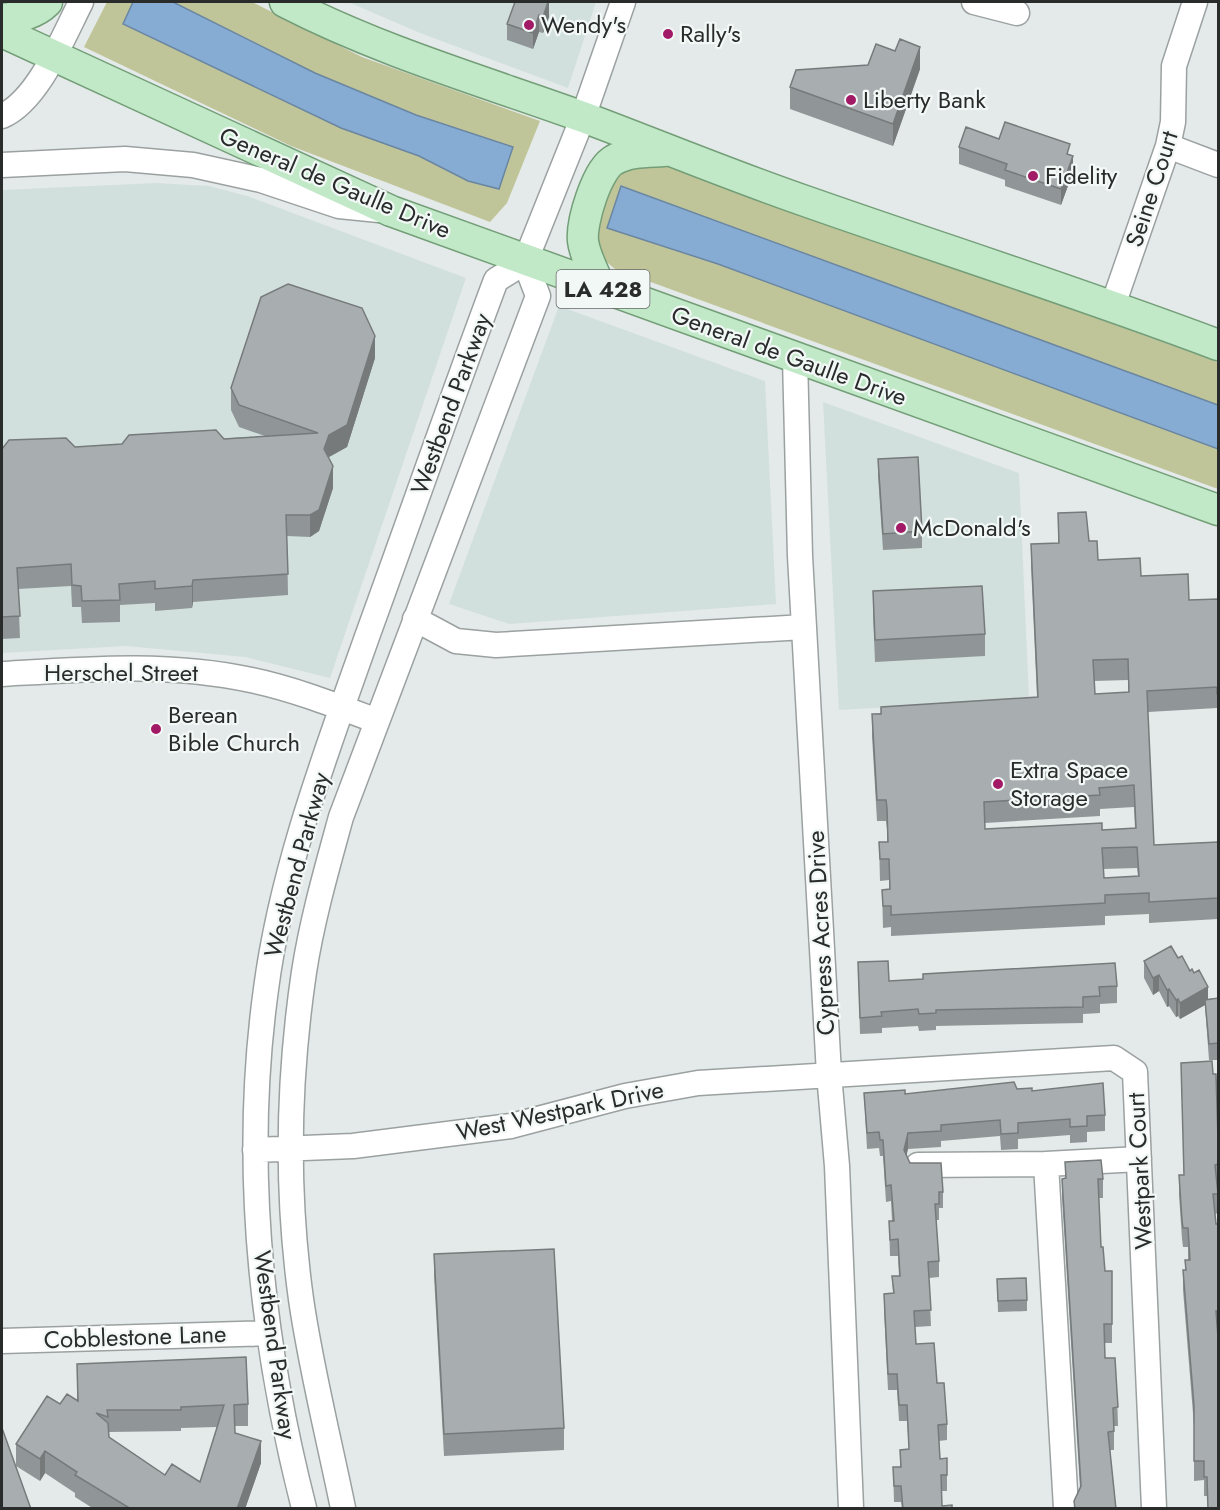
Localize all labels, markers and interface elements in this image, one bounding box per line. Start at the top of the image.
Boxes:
place label: Wendy's [541,7,626,42]
place label: Rally's [680,16,741,51]
marker: Wendy's [522,18,536,32]
marker: Rally's [661,27,675,41]
place label: Liberty Bank [863,82,986,117]
marker: Liberty Bank [844,93,858,107]
street label: General de Gaulle Drive [214,118,456,247]
street label: Seine Court [1116,126,1187,251]
place label: Fidelity [1045,158,1118,193]
marker: Fidelity [1026,169,1040,183]
road number: LA 428 [556,270,650,308]
street label: General de Gaulle Drive [666,297,912,414]
street label: Westbend Parkway [401,308,500,499]
place label: McDonald's [913,510,1031,545]
marker: McDonald's [894,521,908,535]
street label: Herschel Street [44,655,198,690]
place label: Berean Bible Church [168,697,300,760]
marker: Berean Bible Church [149,722,163,736]
place label: Extra Space Storage [1010,752,1128,815]
street label: Westbend Parkway [255,768,338,961]
marker: Extra Space Storage [991,777,1005,791]
street label: Cypress Acres Drive [798,830,843,1036]
street label: West Westpark Drive [453,1071,667,1150]
street label: Westpark Court [1118,1091,1161,1250]
street label: Westbend Parkway [245,1248,306,1442]
street label: Cobblestone Lane [43,1316,227,1357]

